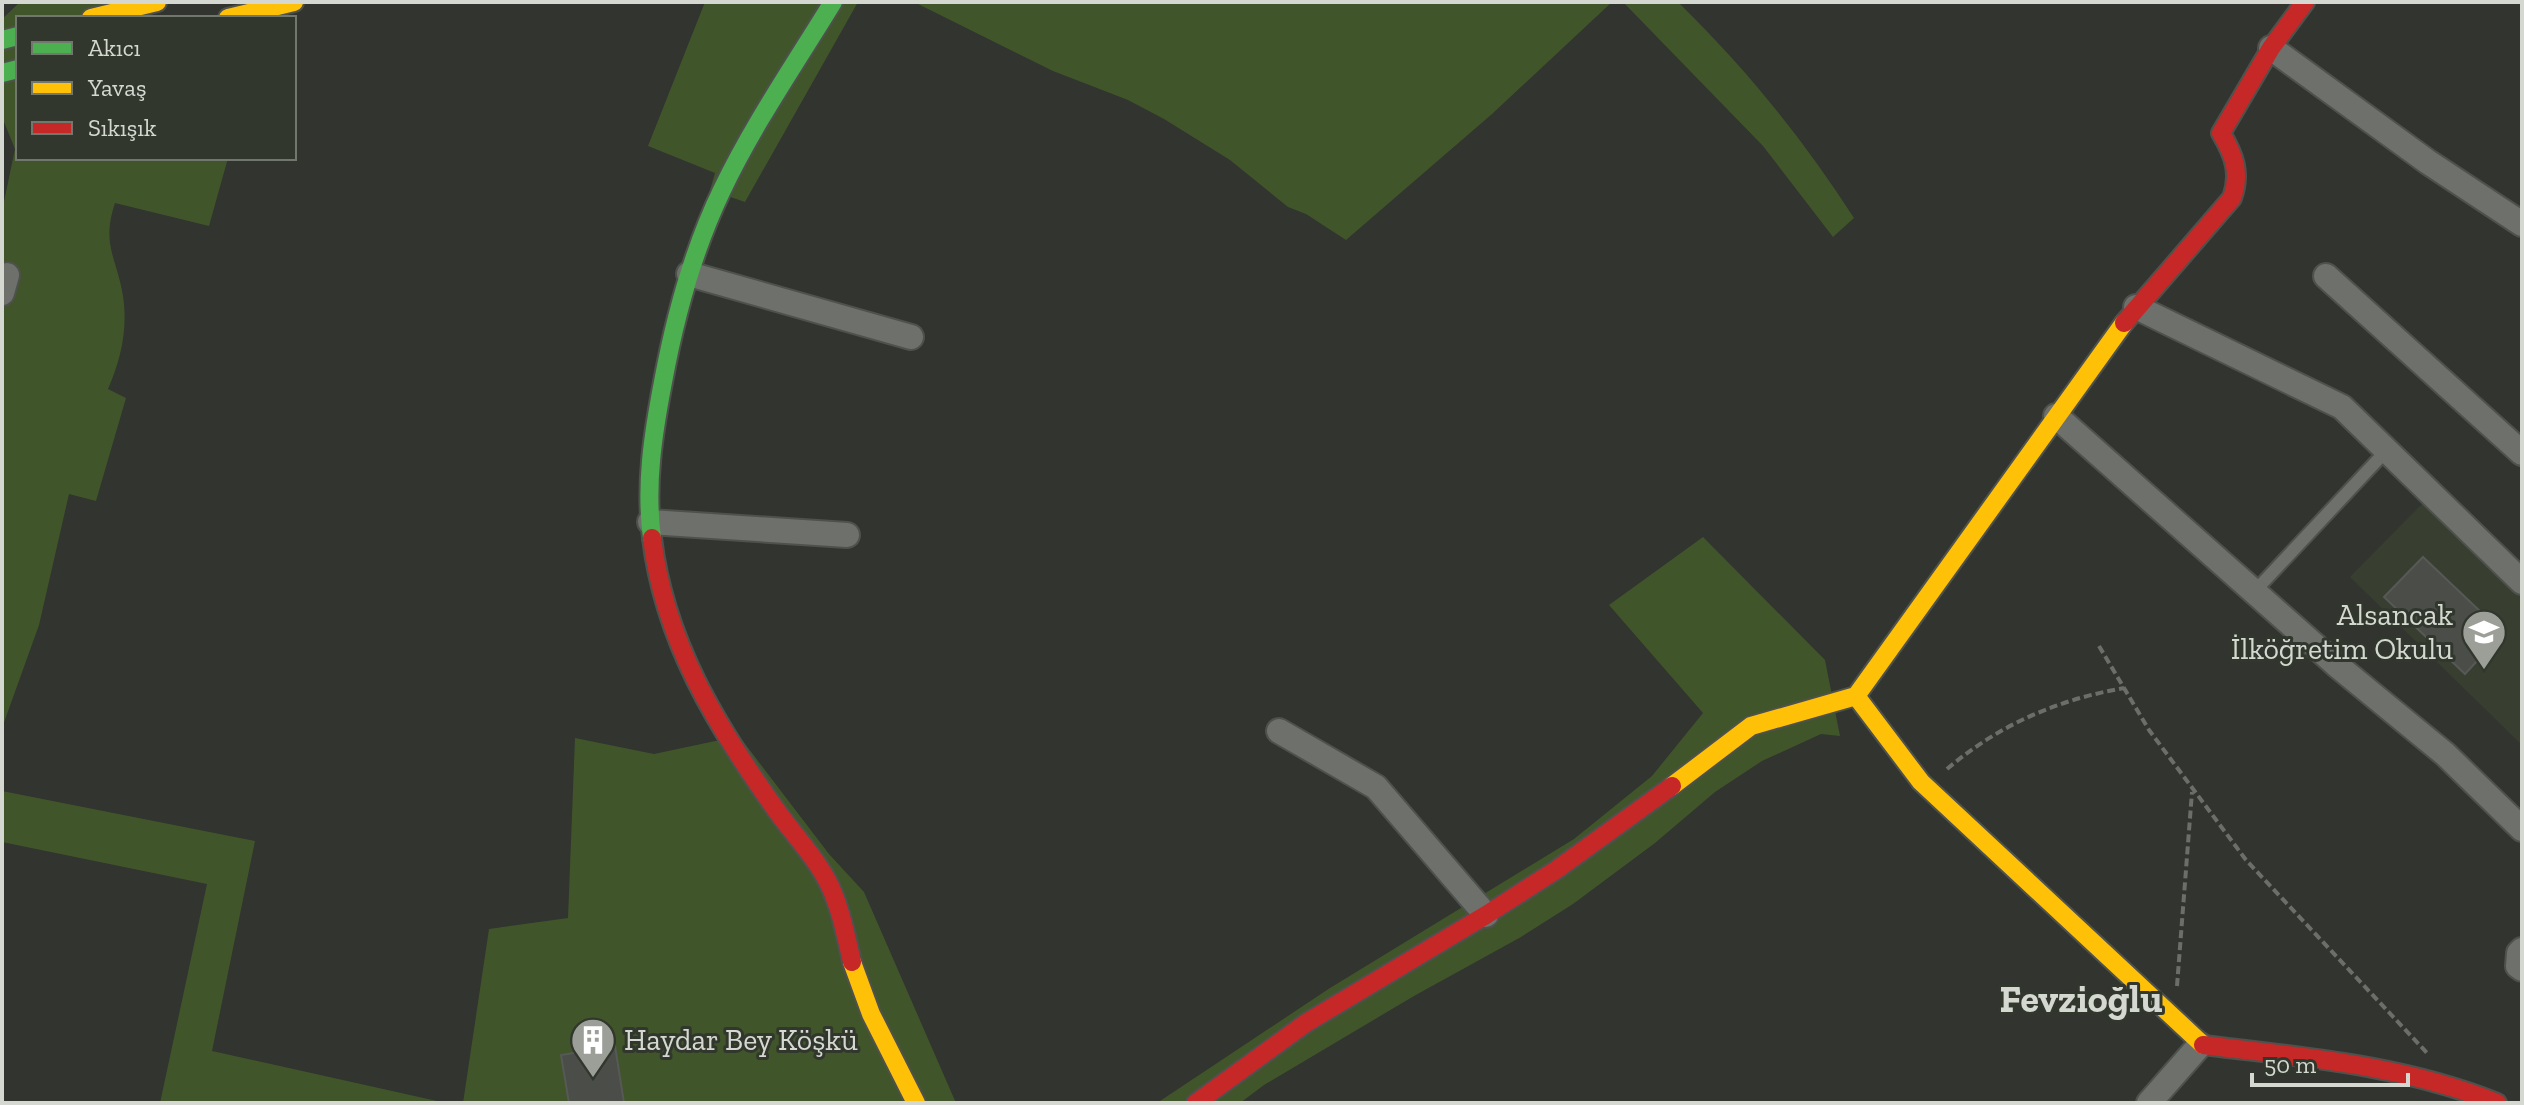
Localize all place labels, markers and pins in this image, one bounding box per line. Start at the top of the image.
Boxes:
place label: Alsancak İlköğretim Okulu [2231,597,2453,667]
school or university icon: Alsancak İlköğretim Okulu [2460,608,2508,671]
building icon: Haydar Bey Köşkü [569,1016,617,1079]
place label: Haydar Bey Köşkü [624,1022,858,1058]

